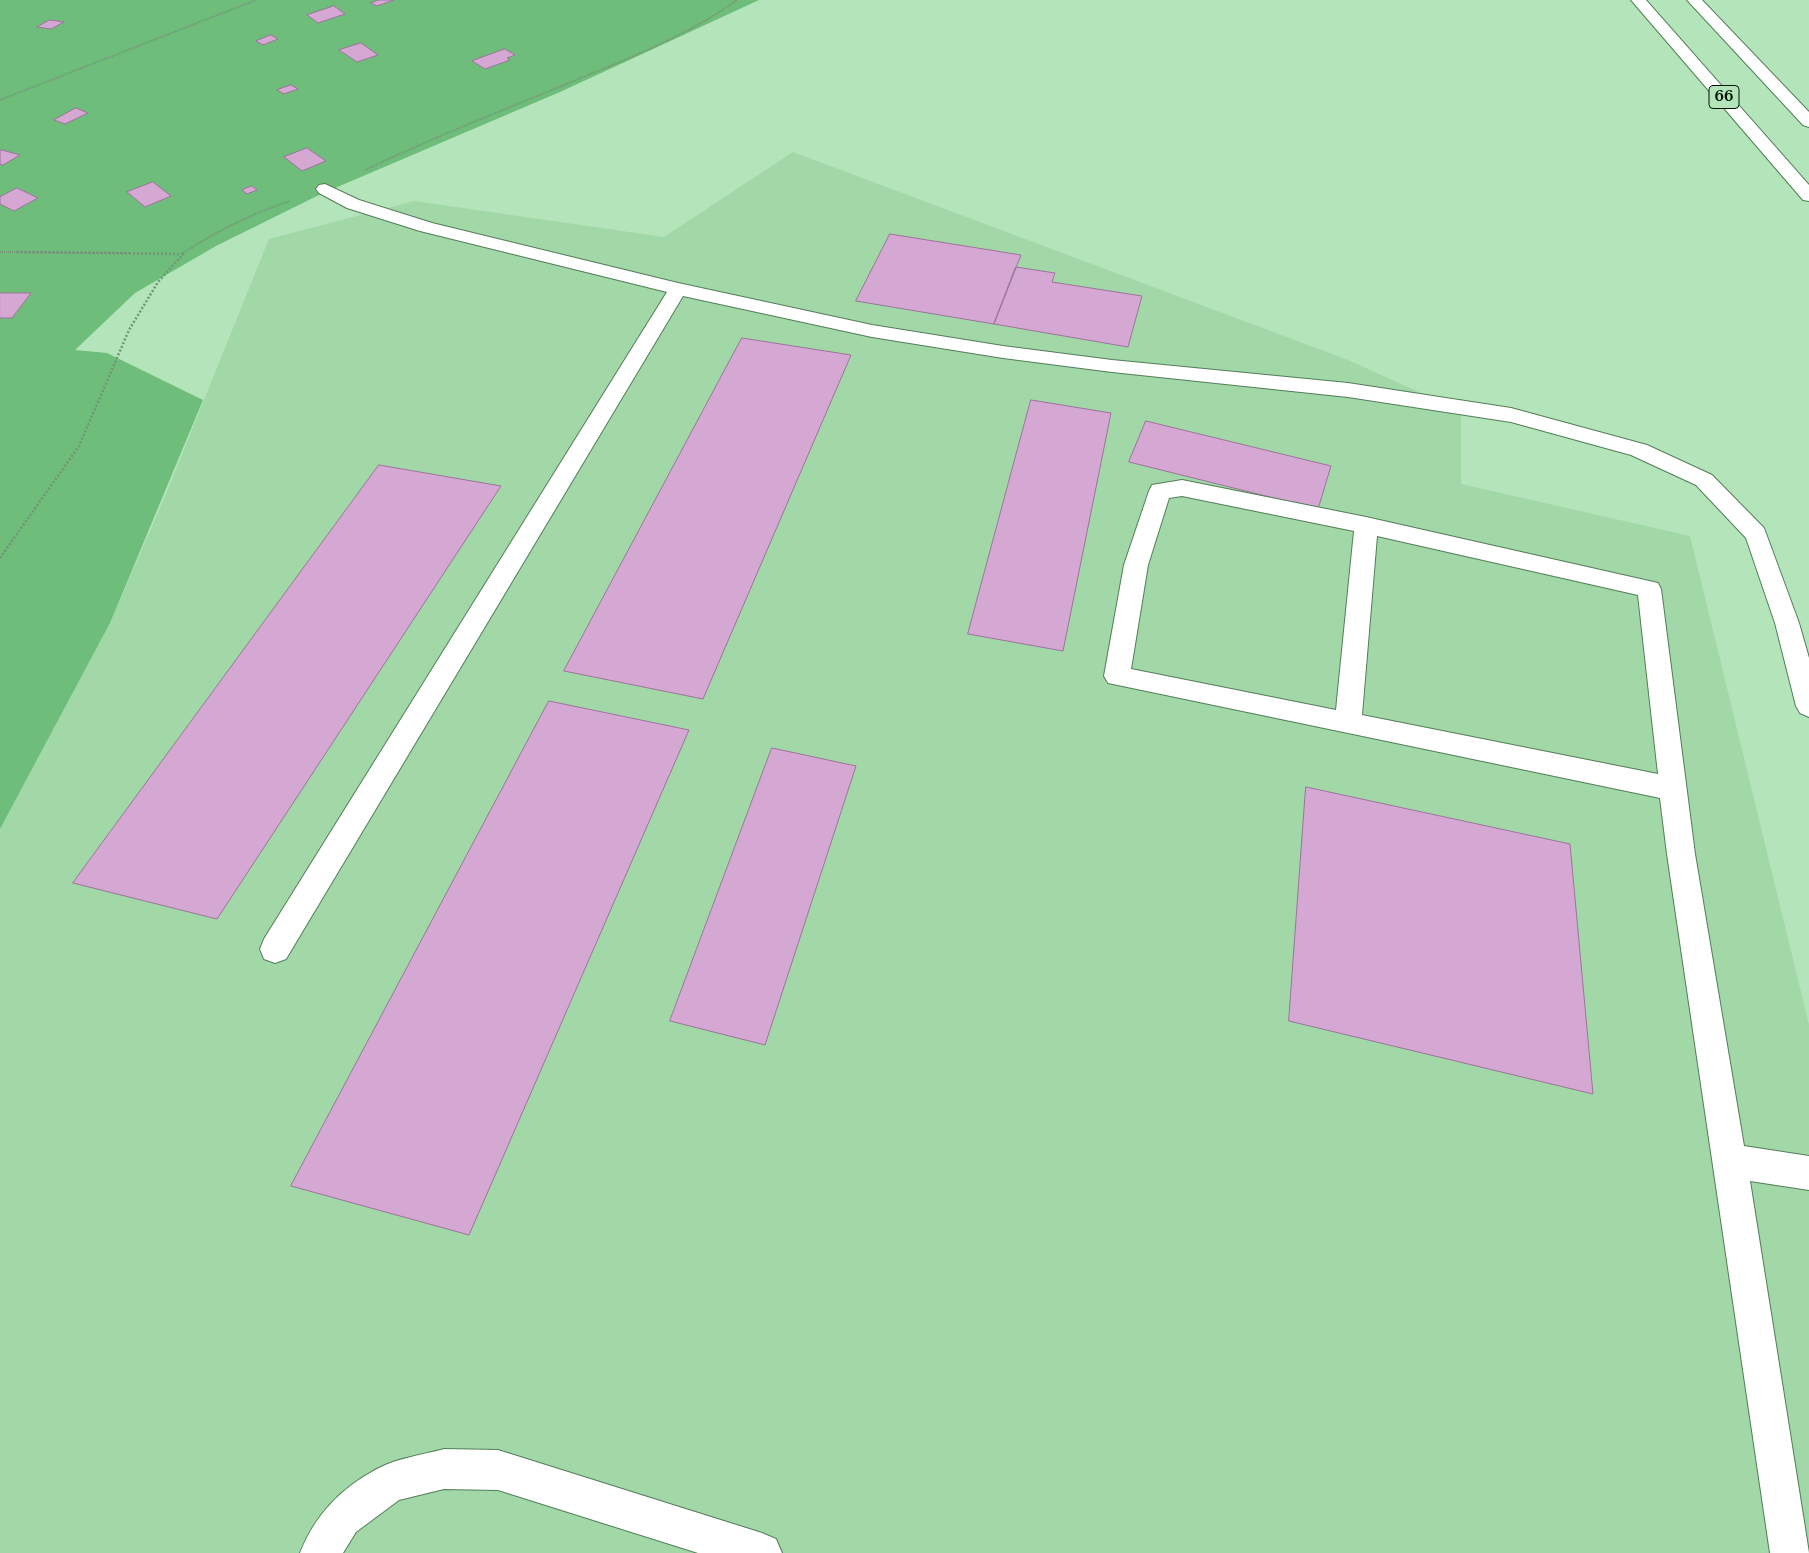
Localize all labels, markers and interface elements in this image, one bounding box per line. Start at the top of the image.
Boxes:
road number: 66 [1709,85,1739,108]

